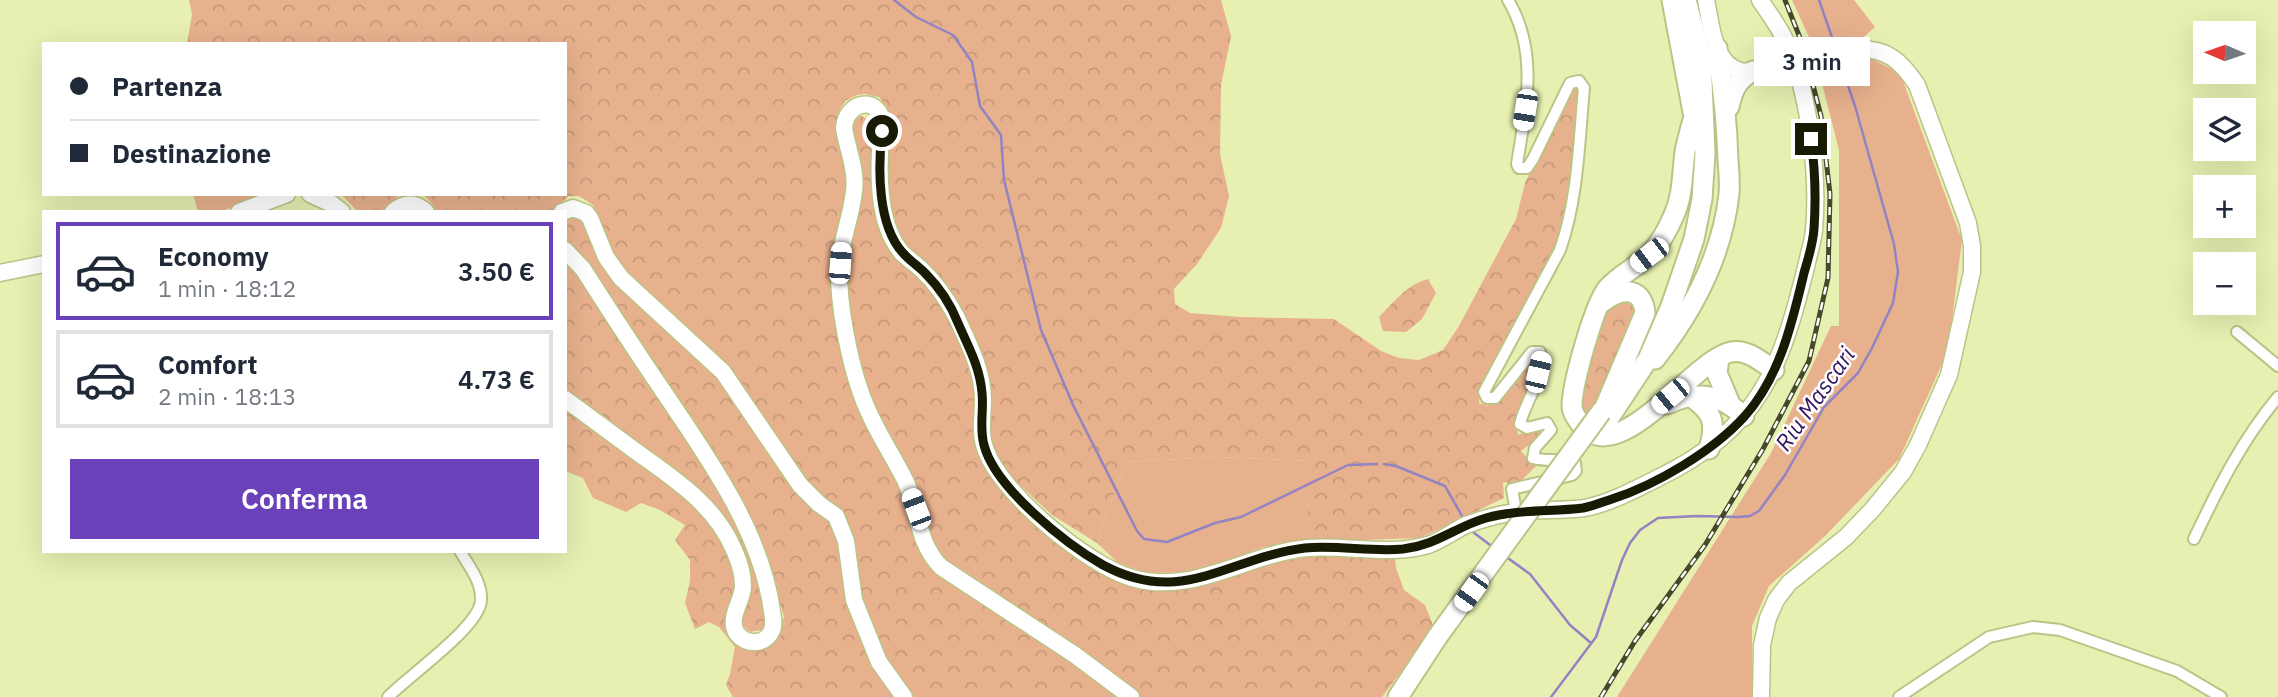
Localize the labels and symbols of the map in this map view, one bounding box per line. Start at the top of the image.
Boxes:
north arrow [2193,21,2256,84]
callout: 3 min [1753,38,1869,86]
car [1512,88,1539,132]
route start [866,115,898,147]
route end [1795,123,1827,155]
car [1626,234,1673,276]
car [829,241,852,285]
water label: Riu Mascari [1767,340,1861,456]
car [1524,349,1553,395]
car [1648,374,1693,418]
car [899,486,934,532]
car [1451,569,1492,615]

